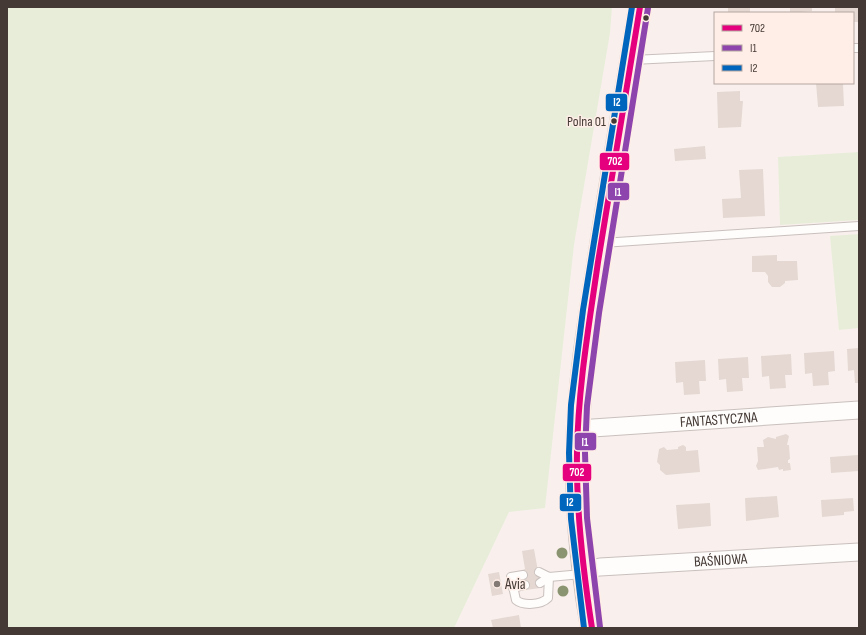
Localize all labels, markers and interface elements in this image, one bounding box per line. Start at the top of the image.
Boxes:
legend [714,12,854,84]
unlabelled marker [641,13,651,23]
text: 702 [750,21,765,36]
text: I1 [750,41,757,56]
text: I2 [750,61,757,76]
line badge: I2 [605,93,628,112]
text: I2 [613,96,621,109]
place label: Polna 01 [567,113,606,130]
marker: Polna 01 [609,116,619,126]
line badge: 702 [599,152,630,171]
text: 702 [608,155,623,168]
line badge: I1 [607,182,630,201]
text: I1 [615,186,622,199]
street label: FANTASTYCZNA [679,407,759,432]
line badge: I1 [574,432,597,451]
text: I1 [582,436,589,449]
line badge: 702 [562,463,592,482]
text: 702 [570,466,585,479]
line badge: I2 [559,493,582,512]
text: I2 [566,496,574,509]
street label: BAŚNIOWA [693,549,748,571]
place label: Avia [504,575,526,594]
marker: Avia [492,579,502,589]

